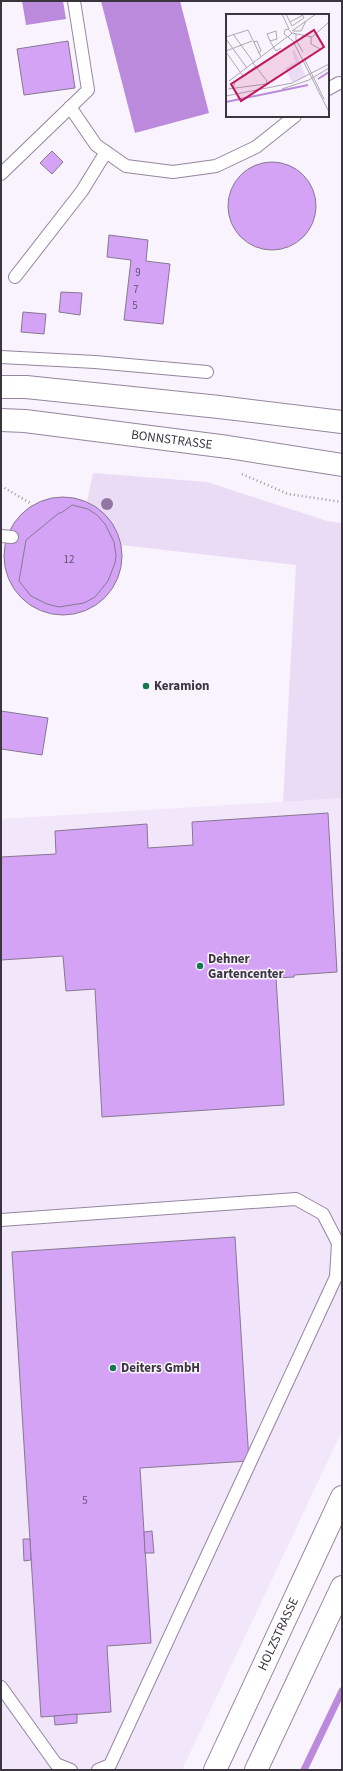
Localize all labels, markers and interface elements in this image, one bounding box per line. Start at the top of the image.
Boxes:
inset map [226,14,329,117]
house number: 9 [135,265,141,280]
house number: 7 [133,282,139,297]
house number: 5 [132,298,138,313]
street label: BONNSTRASSE [130,426,214,454]
house number: 12 [64,552,74,567]
place label: Keramion [154,677,210,695]
marker: Keramion [141,681,151,691]
place label: Dehner Gartencenter [208,950,285,983]
marker: Dehner Gartencenter [195,961,205,971]
place label: Deiters GmbH [121,1359,200,1377]
marker: Deiters GmbH [108,1363,118,1373]
house number: 5 [82,1493,88,1508]
street label: HOLZSTRASSE [254,1594,303,1673]

